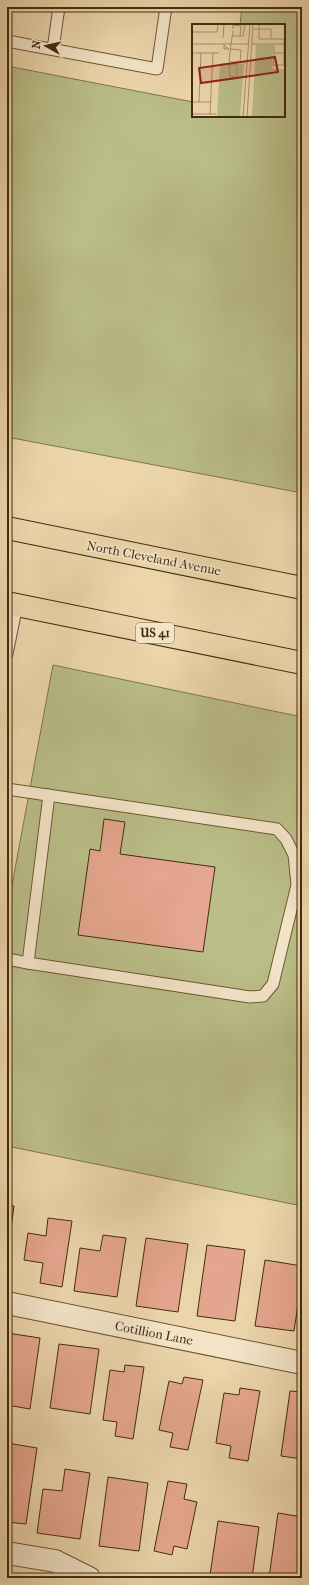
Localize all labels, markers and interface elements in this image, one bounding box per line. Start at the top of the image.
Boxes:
inset map [192,24,285,117]
north arrow [26,26,66,66]
text: N [30,39,44,50]
street label: North Cleveland Avenue [86,538,223,578]
road number: US 41 [136,623,174,643]
street label: Cotillion Lane [114,1318,195,1348]

